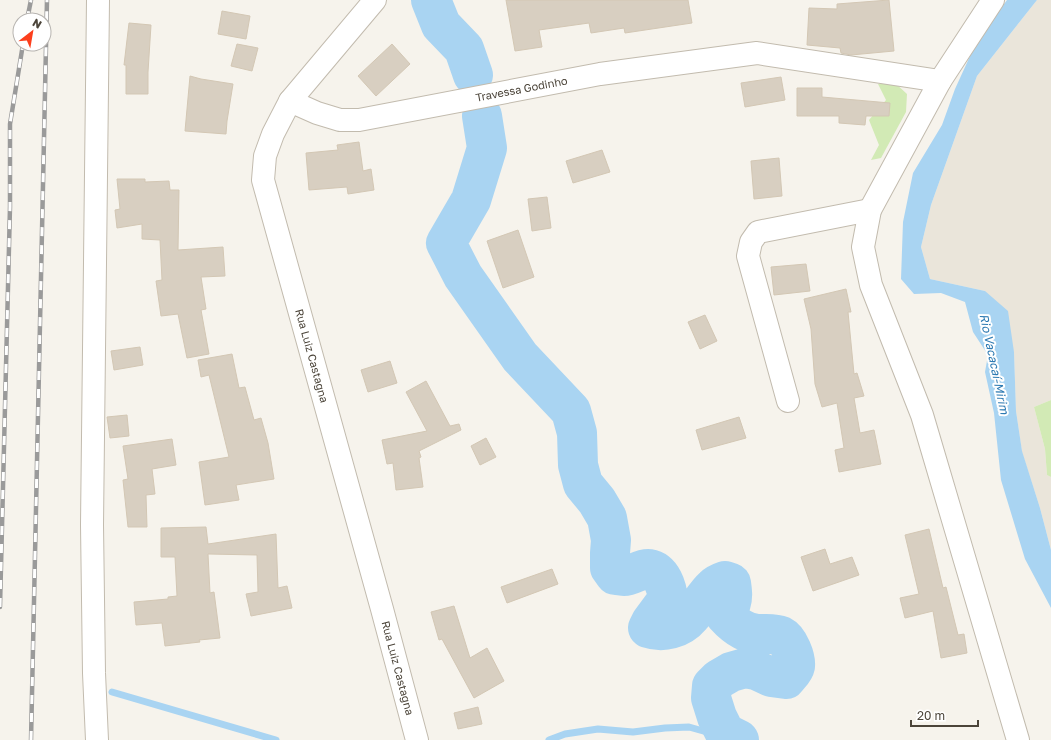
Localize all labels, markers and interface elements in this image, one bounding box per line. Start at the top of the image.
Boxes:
north arrow [12,12,52,52]
text: N [30,15,44,31]
street label: Travessa Godinho [474,73,569,104]
street label: Rua Luiz Castagna [293,307,331,404]
water label: Rio Vacacaí-Mirim [977,312,1013,417]
street label: Rua Luiz Castagna [379,620,417,716]
scale bar [911,702,978,728]
text: 20 m [917,708,945,723]

